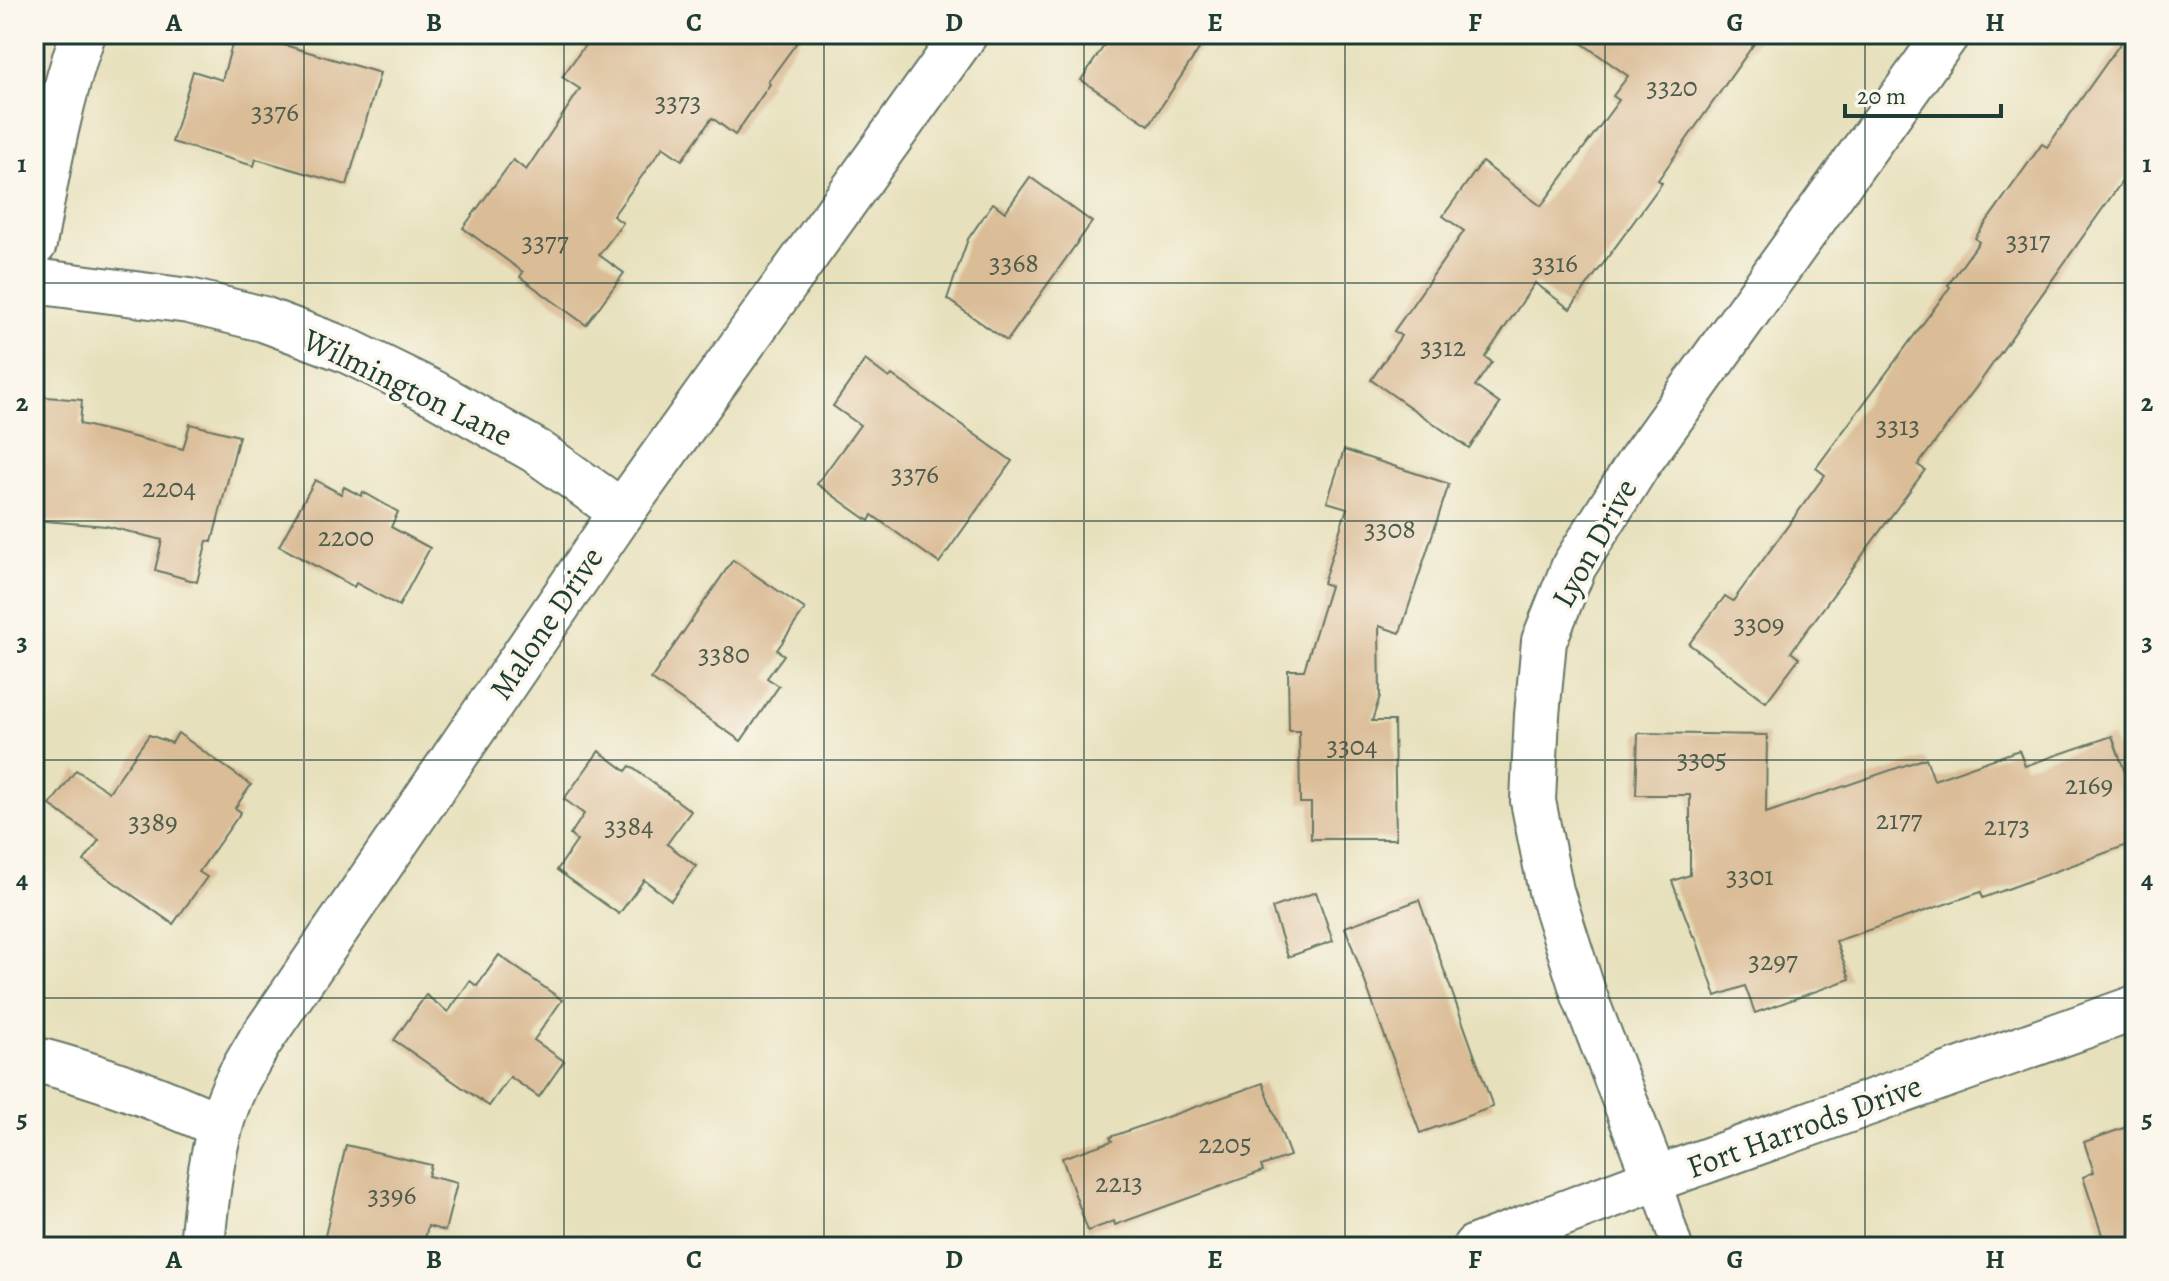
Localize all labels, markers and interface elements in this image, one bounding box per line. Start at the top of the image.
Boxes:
text: A [165,5,183,40]
text: B [426,5,442,40]
text: C [686,5,702,40]
text: D [945,5,963,40]
text: E [1207,5,1223,40]
text: F [1468,5,1482,40]
text: G [1726,5,1744,40]
text: H [1985,5,2005,40]
house number: 3320 [1646,68,1698,106]
scale bar [1845,68,2001,118]
text: 20 m [1857,80,1906,112]
house number: 3373 [655,83,701,121]
house number: 3376 [251,93,299,131]
text: 1 [17,146,27,181]
text: 1 [2142,146,2152,181]
house number: 3317 [2006,222,2051,260]
house number: 3377 [522,223,569,261]
house number: 3368 [989,244,1039,282]
house number: 3316 [1532,244,1578,282]
street label: Wilmington Lane [295,317,520,457]
house number: 3312 [1420,328,1466,366]
text: 2 [16,385,29,420]
text: 2 [2141,385,2154,420]
house number: 3313 [1876,407,1920,445]
house number: 3376 [891,455,939,493]
house number: 2204 [142,469,196,507]
street label: Lyon Drive [1541,471,1647,615]
house number: 3308 [1364,510,1416,548]
house number: 2200 [318,518,374,556]
street label: Malone Drive [479,538,613,708]
house number: 3309 [1734,605,1784,643]
text: 3 [16,624,28,659]
text: 3 [2141,624,2153,659]
house number: 3380 [698,635,750,673]
house number: 3304 [1327,727,1377,765]
house number: 3305 [1677,740,1727,778]
house number: 2169 [2065,766,2113,804]
house number: 2177 [1876,801,1922,839]
house number: 3389 [128,803,178,841]
house number: 3384 [604,807,654,845]
house number: 2173 [1984,807,2030,845]
house number: 3301 [1726,857,1774,895]
text: 4 [16,862,28,897]
text: 4 [2141,862,2153,897]
house number: 3297 [1748,942,1798,980]
street label: Fort Harrods Drive [1681,1063,1927,1189]
text: 5 [16,1101,28,1136]
text: 5 [2141,1101,2153,1136]
house number: 2205 [1198,1125,1252,1163]
house number: 2213 [1095,1164,1143,1202]
house number: 3396 [368,1176,417,1214]
text: A [165,1242,183,1277]
text: B [426,1242,442,1277]
text: C [686,1242,702,1277]
text: D [945,1242,963,1277]
text: E [1207,1242,1223,1277]
text: F [1468,1242,1482,1277]
text: G [1726,1242,1744,1277]
text: H [1985,1242,2005,1277]

